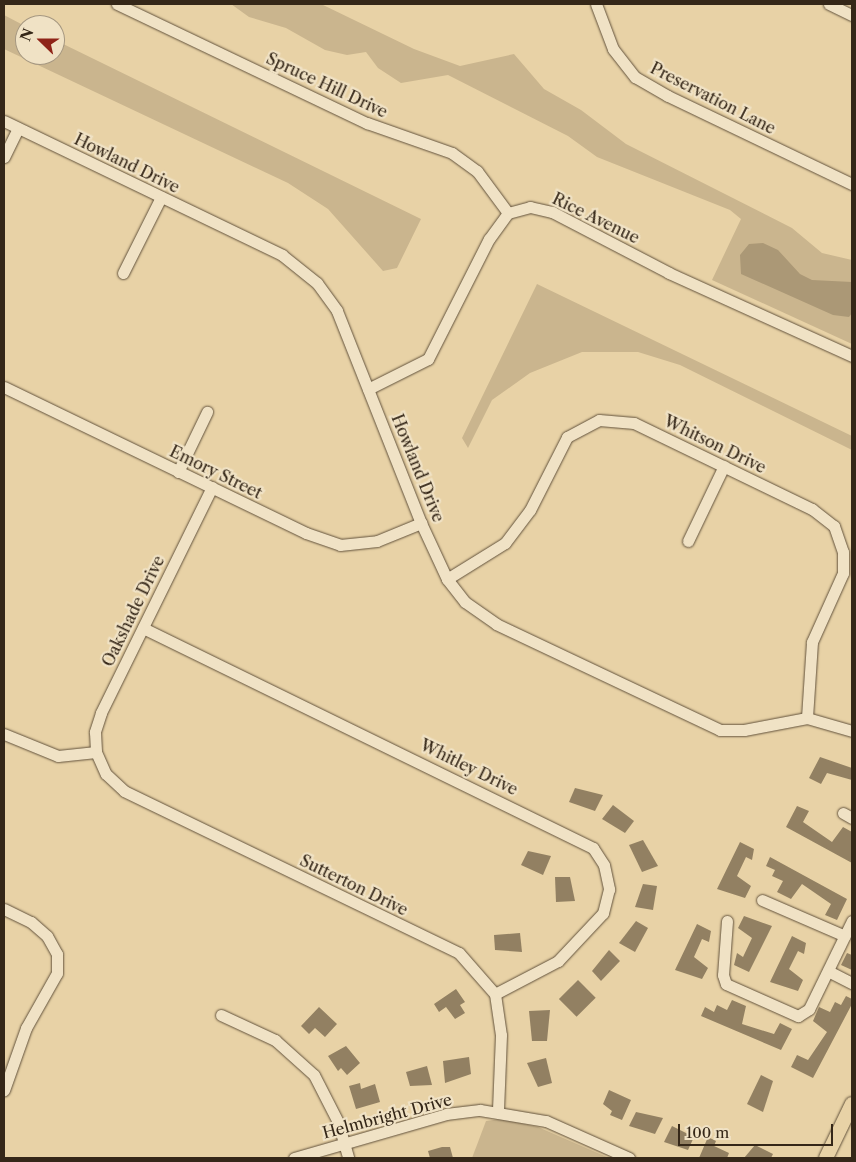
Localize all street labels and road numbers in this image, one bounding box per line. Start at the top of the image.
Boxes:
street label: Spruce Hill Drive [263,49,391,121]
street label: Preservation Lane [647,58,779,138]
street label: Howland Drive [71,129,183,197]
street label: Rice Avenue [549,189,643,247]
street label: Howland Drive [388,411,448,525]
street label: Whitson Drive [661,411,769,477]
street label: Emory Street [166,441,266,503]
street label: Oakshade Drive [98,552,168,670]
street label: Whitley Drive [417,735,521,799]
street label: Sutterton Drive [297,851,411,919]
street label: Helmbright Drive [320,1089,454,1143]

